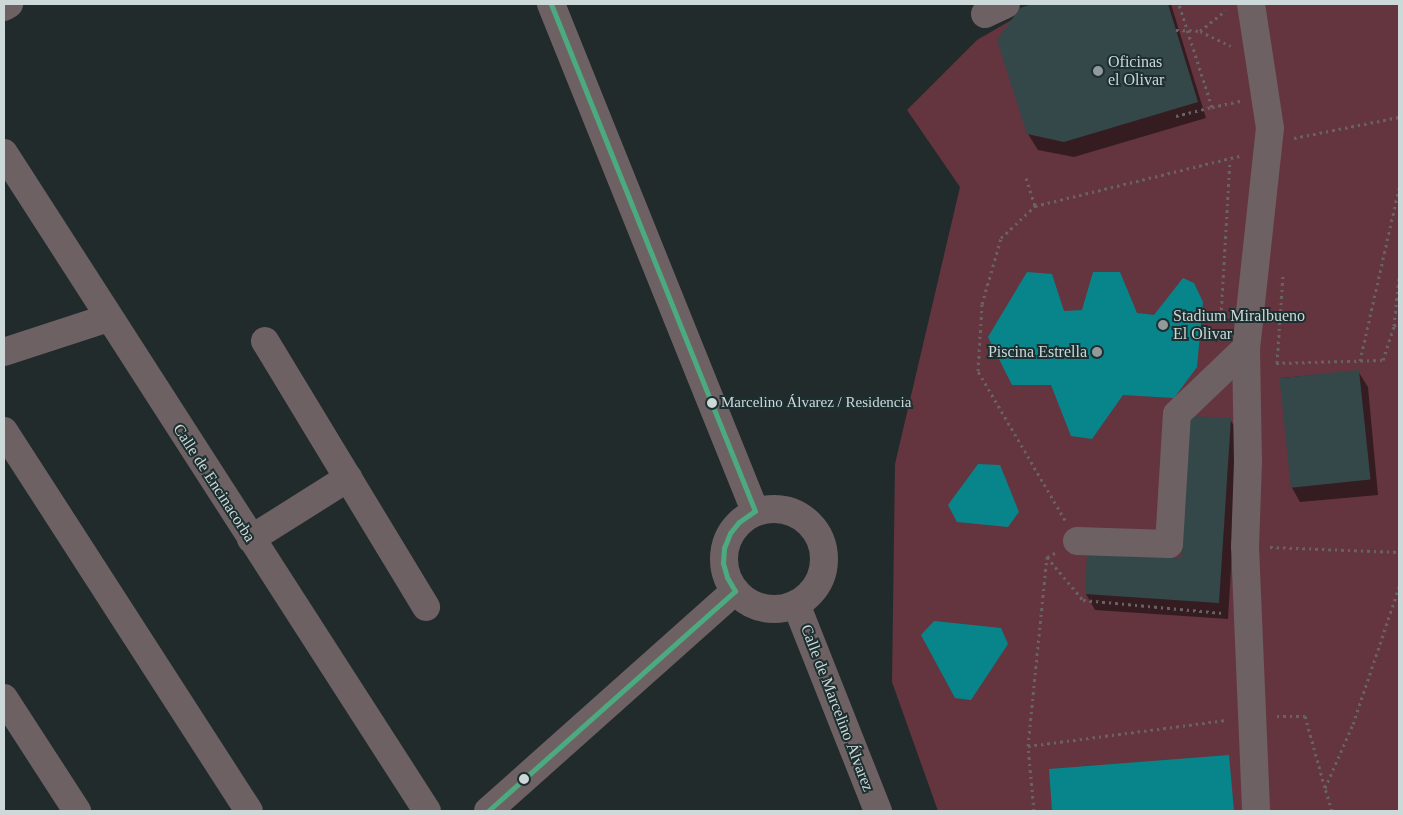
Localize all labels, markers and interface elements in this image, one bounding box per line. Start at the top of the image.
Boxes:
place label: Oficinas el Olivar [1108,52,1164,90]
marker: Oficinas el Olivar [1092,65,1104,77]
place label: Stadium Miralbueno El Olivar [1173,306,1305,344]
marker: Stadium Miralbueno El Olivar [1157,319,1169,331]
place label: Piscina Estrella [988,342,1087,362]
marker: Piscina Estrella [1091,346,1103,358]
place label: Marcelino Álvarez / Residencia [721,394,911,412]
marker: Marcelino Álvarez / Residencia [707,398,717,408]
street label: Calle de Encinacorba [169,420,259,546]
street label: Calle de Marcelino Álvarez [796,622,878,794]
unlabelled marker [519,774,529,784]

